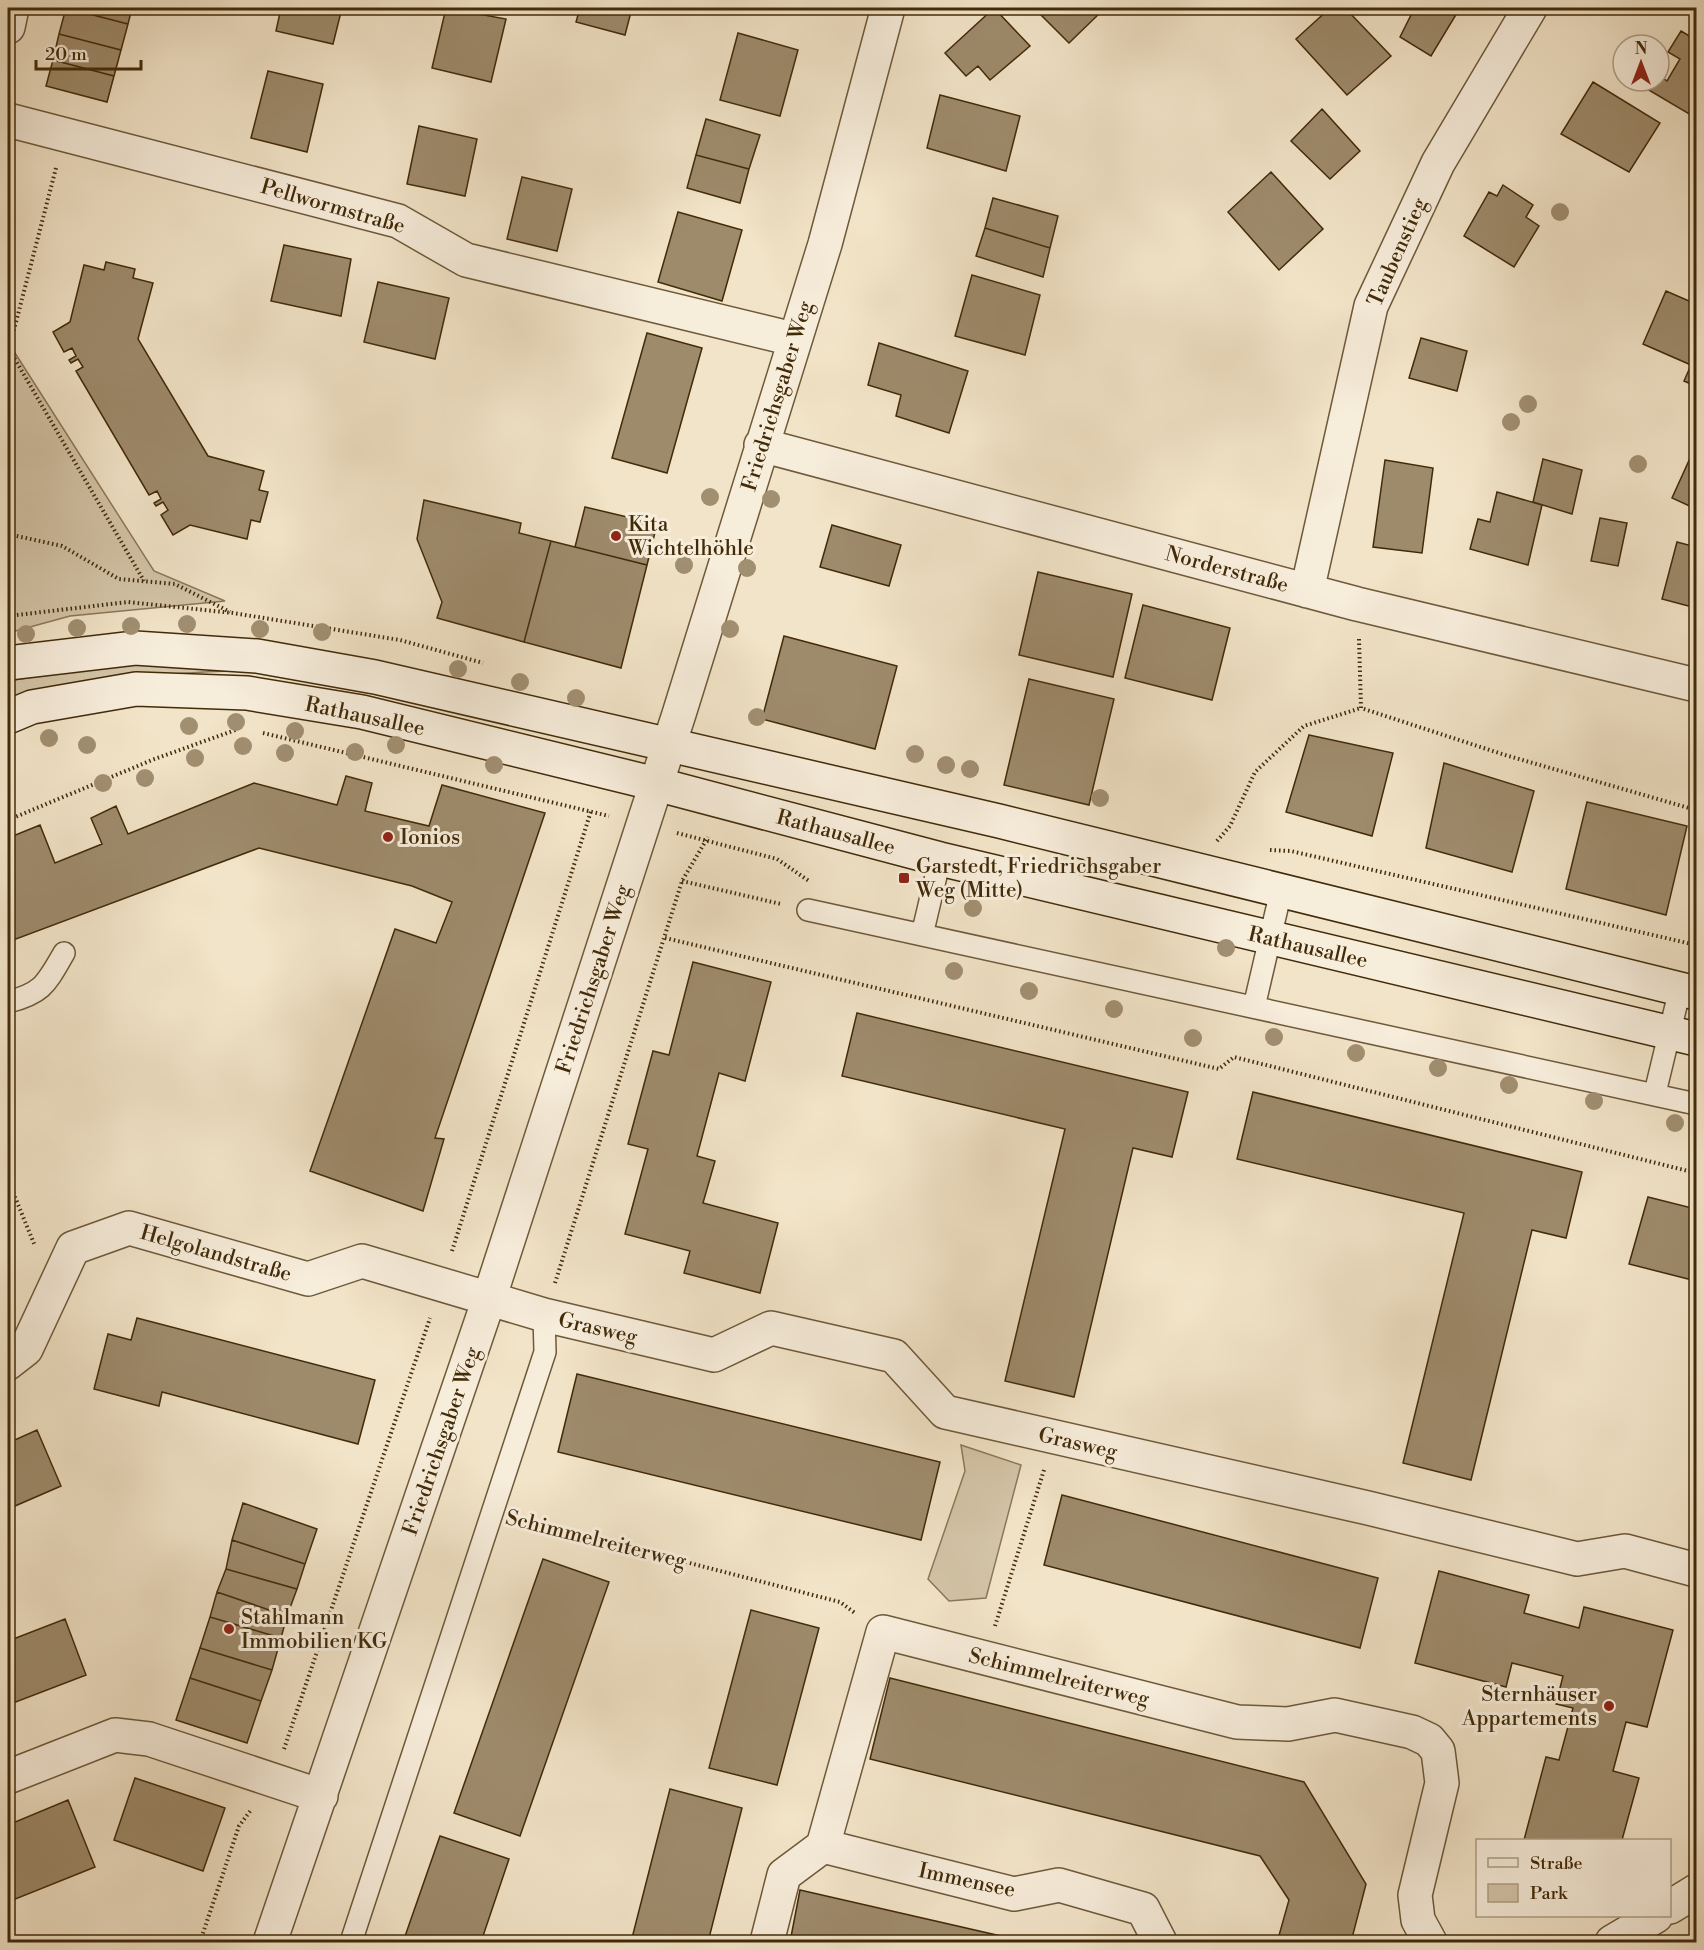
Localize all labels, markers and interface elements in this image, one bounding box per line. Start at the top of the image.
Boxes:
scale bar [36,33,141,71]
north arrow [1611,33,1671,93]
text: N [1635,39,1648,59]
text: 20 m [45,43,87,66]
street label: Pellwormstraße [258,174,408,240]
street label: Taubenstieg [1362,194,1434,311]
street label: Friedrichsgaber Weg [737,298,819,495]
place label: Kita Wichtelhöhle [627,512,754,562]
marker: Kita Wichtelhöhle [609,529,623,543]
street label: Norderstraße [1162,541,1291,599]
street label: Rathausallee [302,692,427,742]
street label: Rathausallee [774,805,898,861]
place label: Ionios [400,825,460,851]
marker: Ionios [381,830,395,844]
place label: Garstedt, Friedrichsgaber Weg (Mitte) [915,854,1161,904]
marker: Garstedt, Friedrichsgaber Weg (Mitte) [897,871,911,885]
street label: Friedrichsgaber Weg [551,881,637,1077]
street label: Rathausallee [1245,922,1370,974]
street label: Helgolandstraße [137,1220,294,1288]
street label: Grasweg [556,1307,640,1351]
street label: Friedrichsgaber Weg [397,1343,486,1539]
street label: Grasweg [1036,1422,1120,1466]
street label: Schimmelreiterweg [503,1505,689,1575]
place label: Stahlmann Immobilien KG [241,1605,388,1655]
marker: Stahlmann Immobilien KG [222,1622,236,1636]
street label: Schimmelreiterweg [966,1643,1152,1713]
place label: Sternhäuser Appartements [1461,1682,1597,1732]
marker: Sternhäuser Appartements [1602,1699,1616,1713]
legend [1476,1839,1671,1917]
text: Straße [1530,1852,1583,1875]
street label: Immensee [916,1858,1018,1904]
text: Park [1530,1882,1569,1905]

